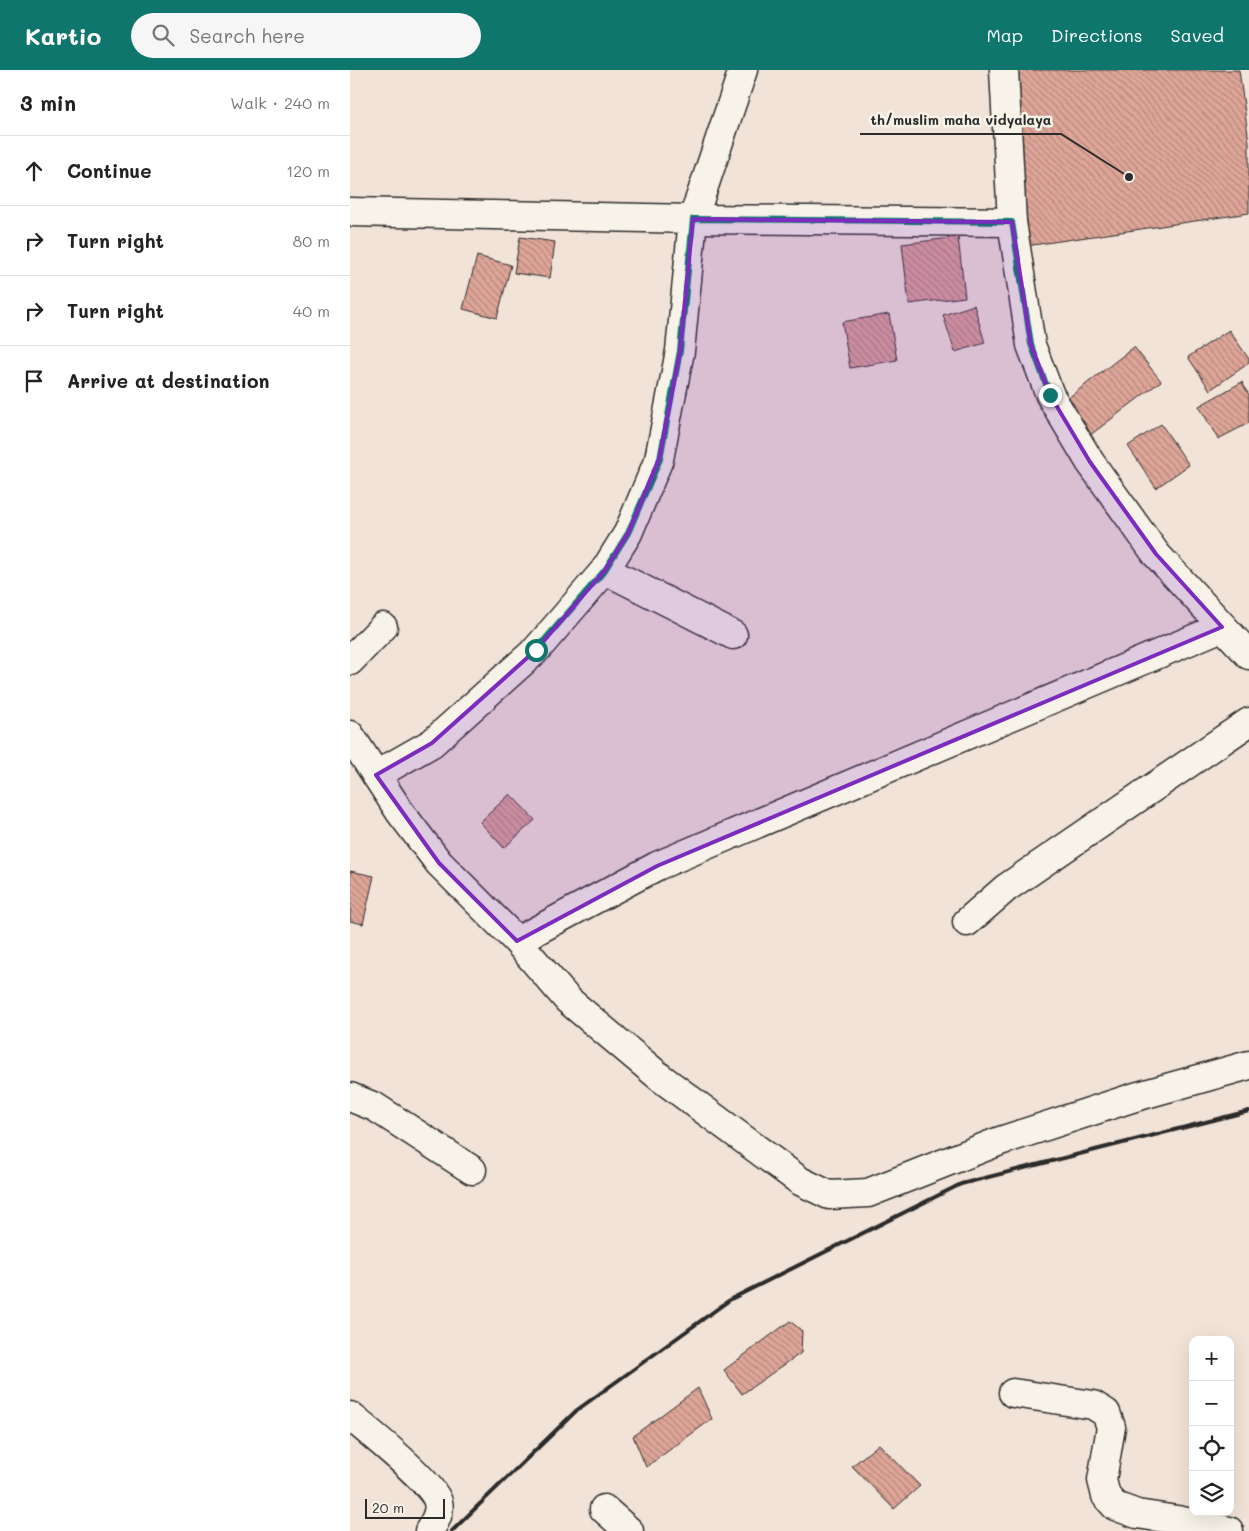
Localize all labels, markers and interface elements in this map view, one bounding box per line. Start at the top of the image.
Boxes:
search box [131,13,481,58]
text: Kartio [25,20,101,51]
icon: search [149,21,177,49]
text: Search here [189,23,305,48]
text: Map [986,23,1023,47]
text: Directions [1051,23,1143,47]
text: Saved [1171,23,1224,47]
text: 3 min [20,89,76,116]
text: Walk · 240 m [230,92,330,113]
callout: th/muslim maha vidyalaya [860,105,1061,134]
text: th/muslim maha vidyalaya [871,110,1052,129]
icon: ahead [20,157,48,185]
text: Continue [67,158,152,183]
text: 120 m [286,160,330,181]
icon: right [20,227,48,255]
text: Turn right [67,228,164,253]
text: 80 m [293,230,330,251]
icon: right [20,297,48,325]
text: Turn right [67,298,164,323]
text: 40 m [293,300,330,321]
icon: arrive [20,367,48,395]
text: Arrive at destination [67,368,270,393]
route end [1039,384,1062,407]
route start [525,639,548,662]
map controls [1189,1336,1234,1516]
button: + [1189,1336,1234,1381]
button: − [1189,1381,1234,1426]
button: locate [1189,1426,1234,1471]
button: layers [1189,1471,1234,1516]
scale bar [365,1496,445,1519]
text: 20 m [372,1498,404,1517]

